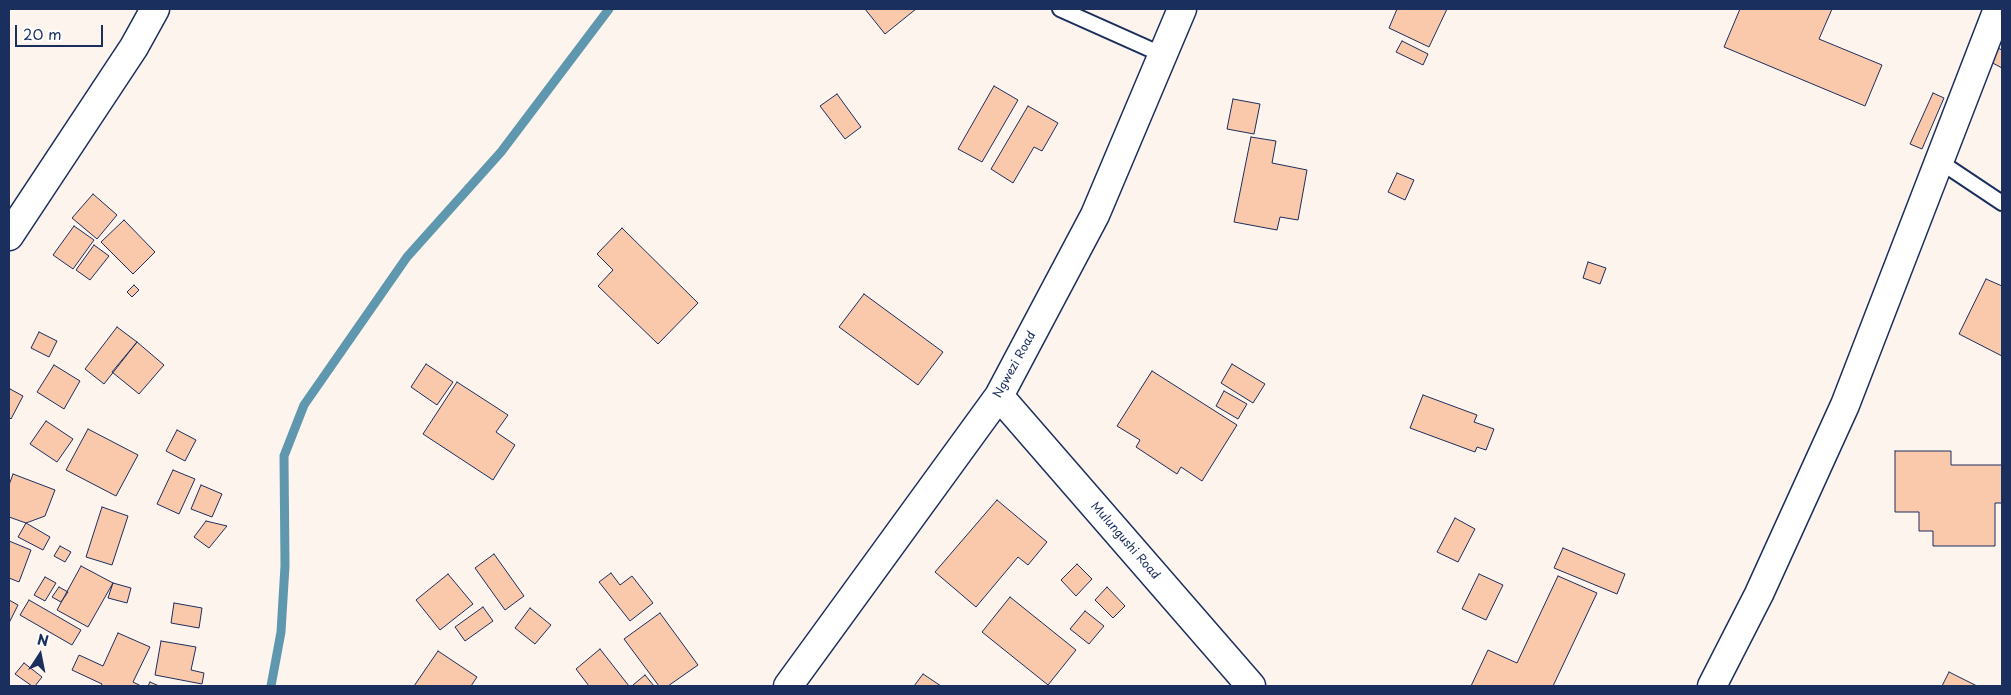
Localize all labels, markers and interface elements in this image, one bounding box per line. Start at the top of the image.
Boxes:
scale bar [18,15,105,47]
text: 20 m [23,22,62,45]
street label: Ngwezi Road [991,329,1039,401]
street label: Mulungushi Road [1087,499,1163,583]
text: N [36,628,50,651]
north arrow [15,630,65,680]

